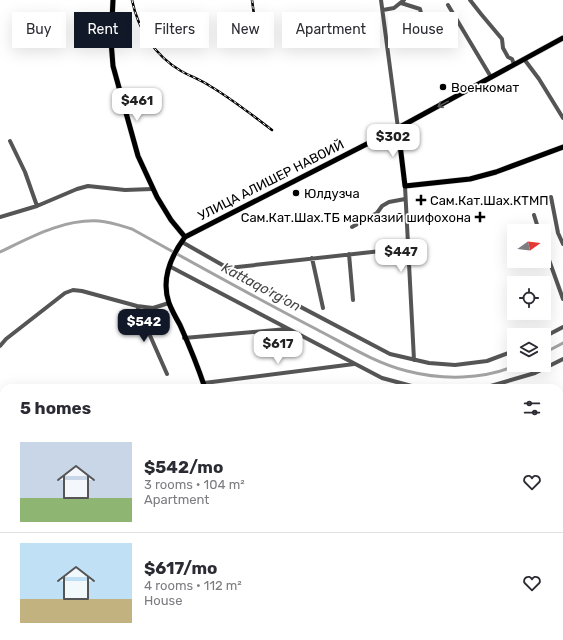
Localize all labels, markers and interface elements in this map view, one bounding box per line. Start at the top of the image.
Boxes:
chip: Buy [12,12,66,48]
chip: Rent [74,12,132,48]
chip: Filters [140,12,209,48]
chip: New [217,12,274,48]
chip: Apartment [282,12,380,48]
chip: House [388,12,458,48]
place label: Военкомат [451,80,520,95]
marker: Военкомат [438,82,448,92]
pin: $461 [113,88,161,122]
text: $461 [121,93,153,108]
one-way arrow [437,100,449,108]
pin: $302 [369,124,417,158]
text: $302 [376,129,410,144]
street label: УЛИЦА АЛИШЕР НАВОИЙ [196,137,346,223]
place label: Юлдузча [304,186,360,201]
marker: Юлдузча [291,188,301,198]
place label: Сам.Кат.Шах.КТМП [430,193,548,208]
marker: Сам.Кат.Шах.КТМП [415,194,427,206]
place label: Сам.Кат.Шах.ТБ марказий шифохона [241,210,471,225]
marker: Сам.Кат.Шах.ТБ марказий шифохона [474,211,486,223]
north arrow [507,224,551,268]
map controls [507,224,551,372]
pin: $447 [377,239,425,273]
text: $447 [384,244,418,259]
water label: Kattaqo'rg'on [219,259,303,315]
button: locate [507,276,551,320]
pin: $542 [120,309,168,343]
text: $542 [127,314,161,329]
button: layers [507,328,551,372]
pin: $617 [254,331,302,365]
text: $617 [263,336,293,351]
icon: filters [521,397,543,419]
text: 5 homes [20,398,91,418]
text: $542/mo [144,457,223,477]
icon: home [52,458,100,506]
icon: heart [521,471,543,493]
text: 3 rooms · 104 m² [144,477,245,492]
text: Apartment [144,492,209,507]
text: $617/mo [144,558,217,578]
icon: home [52,559,100,607]
icon: heart [521,572,543,594]
text: 4 rooms · 112 m² [144,578,242,593]
text: House [144,593,182,608]

